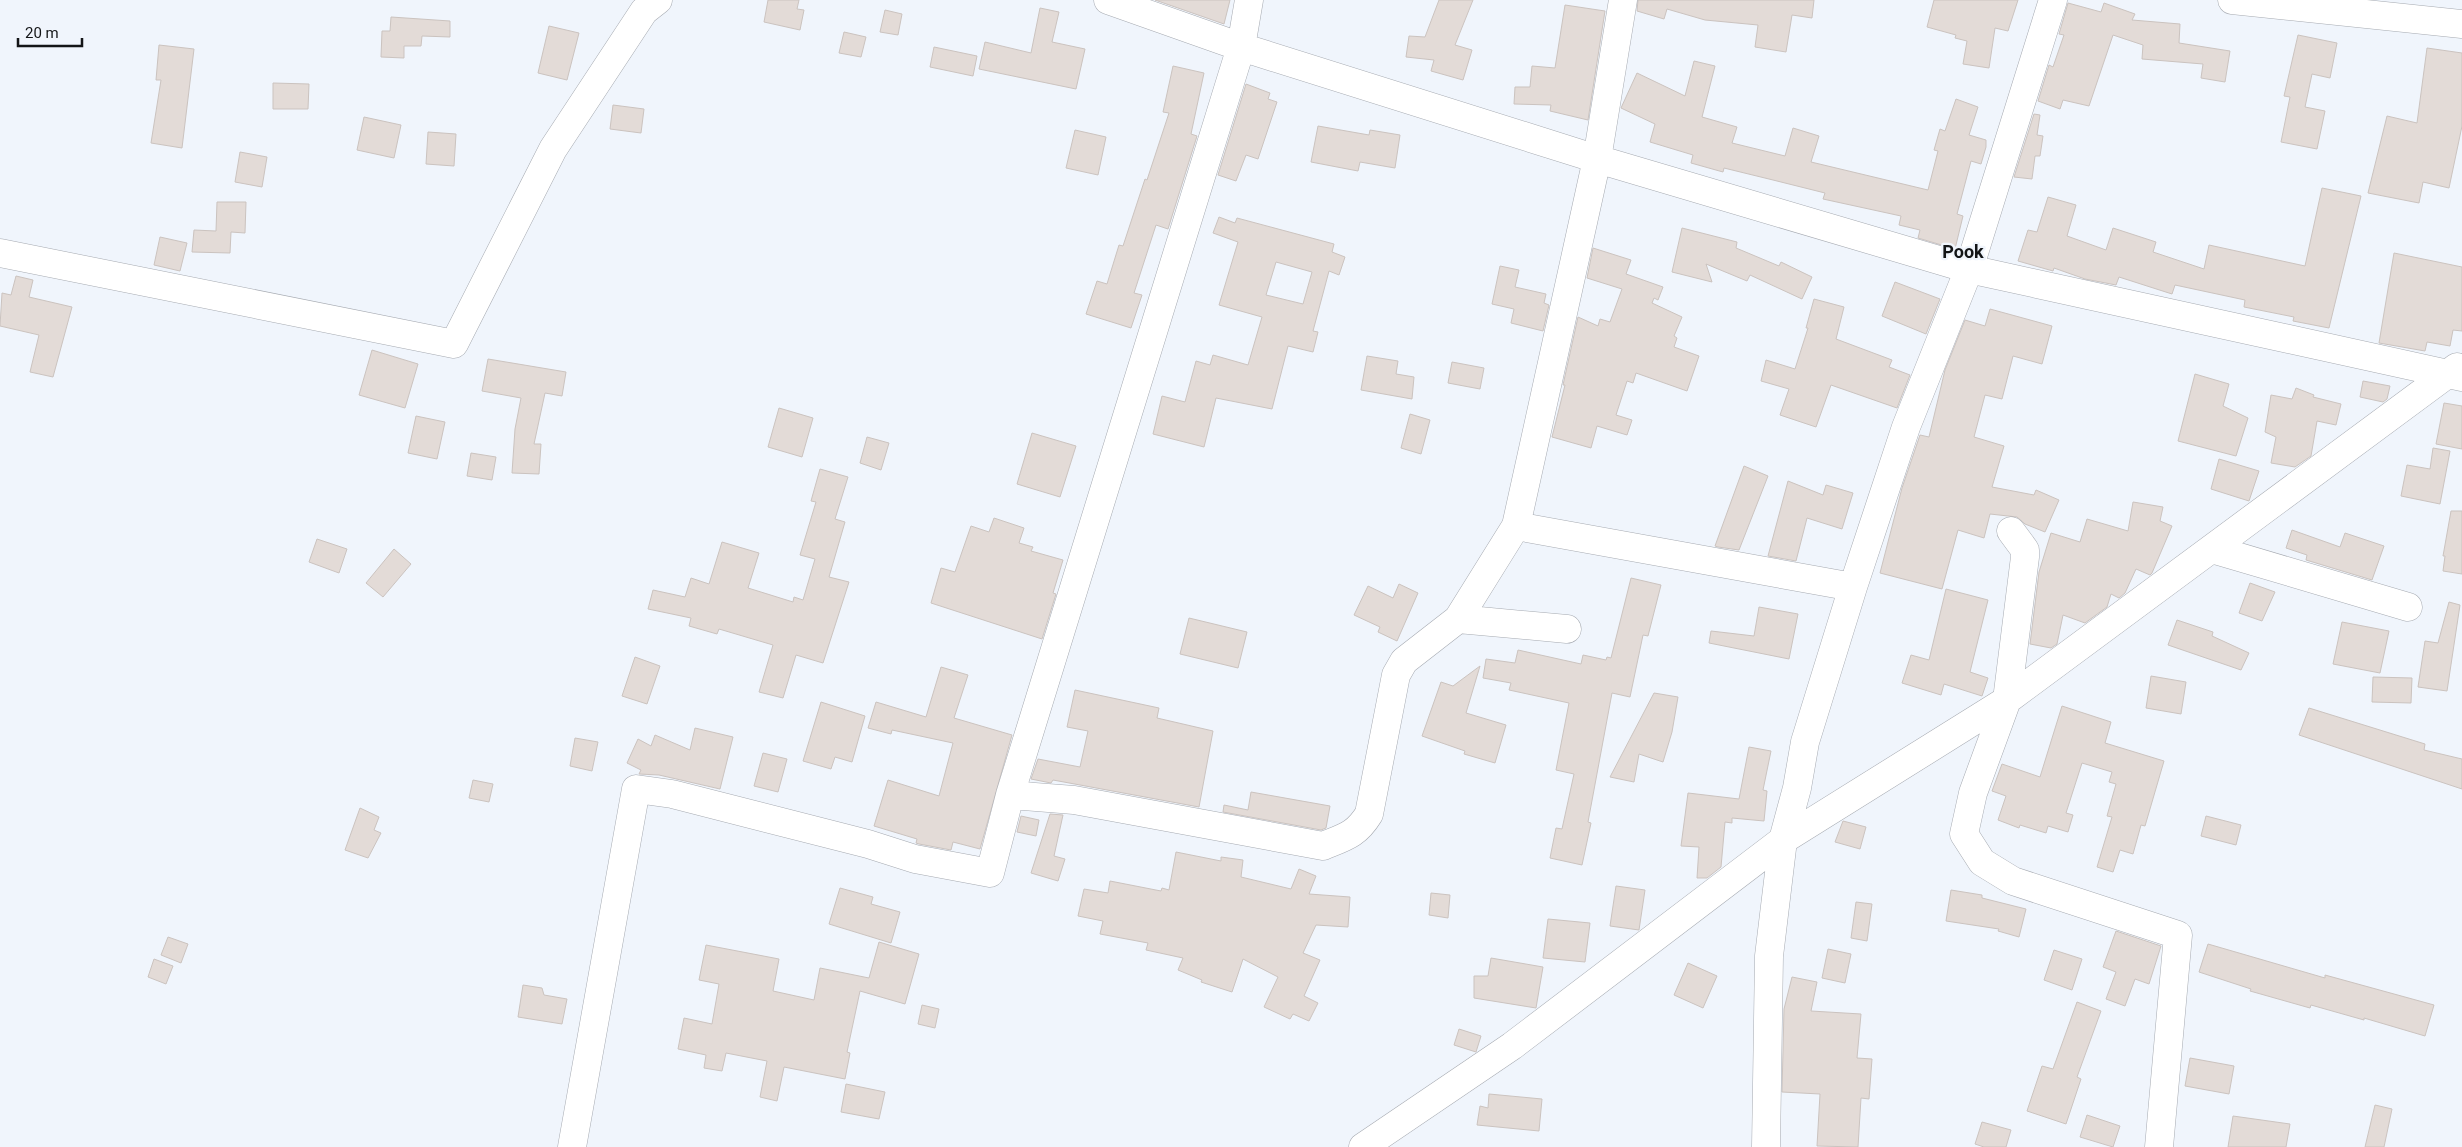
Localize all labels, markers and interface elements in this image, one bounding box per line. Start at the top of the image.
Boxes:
scale bar [18,15,81,47]
text: 20 m [25,24,59,42]
district label: Pook [1942,241,1984,262]

